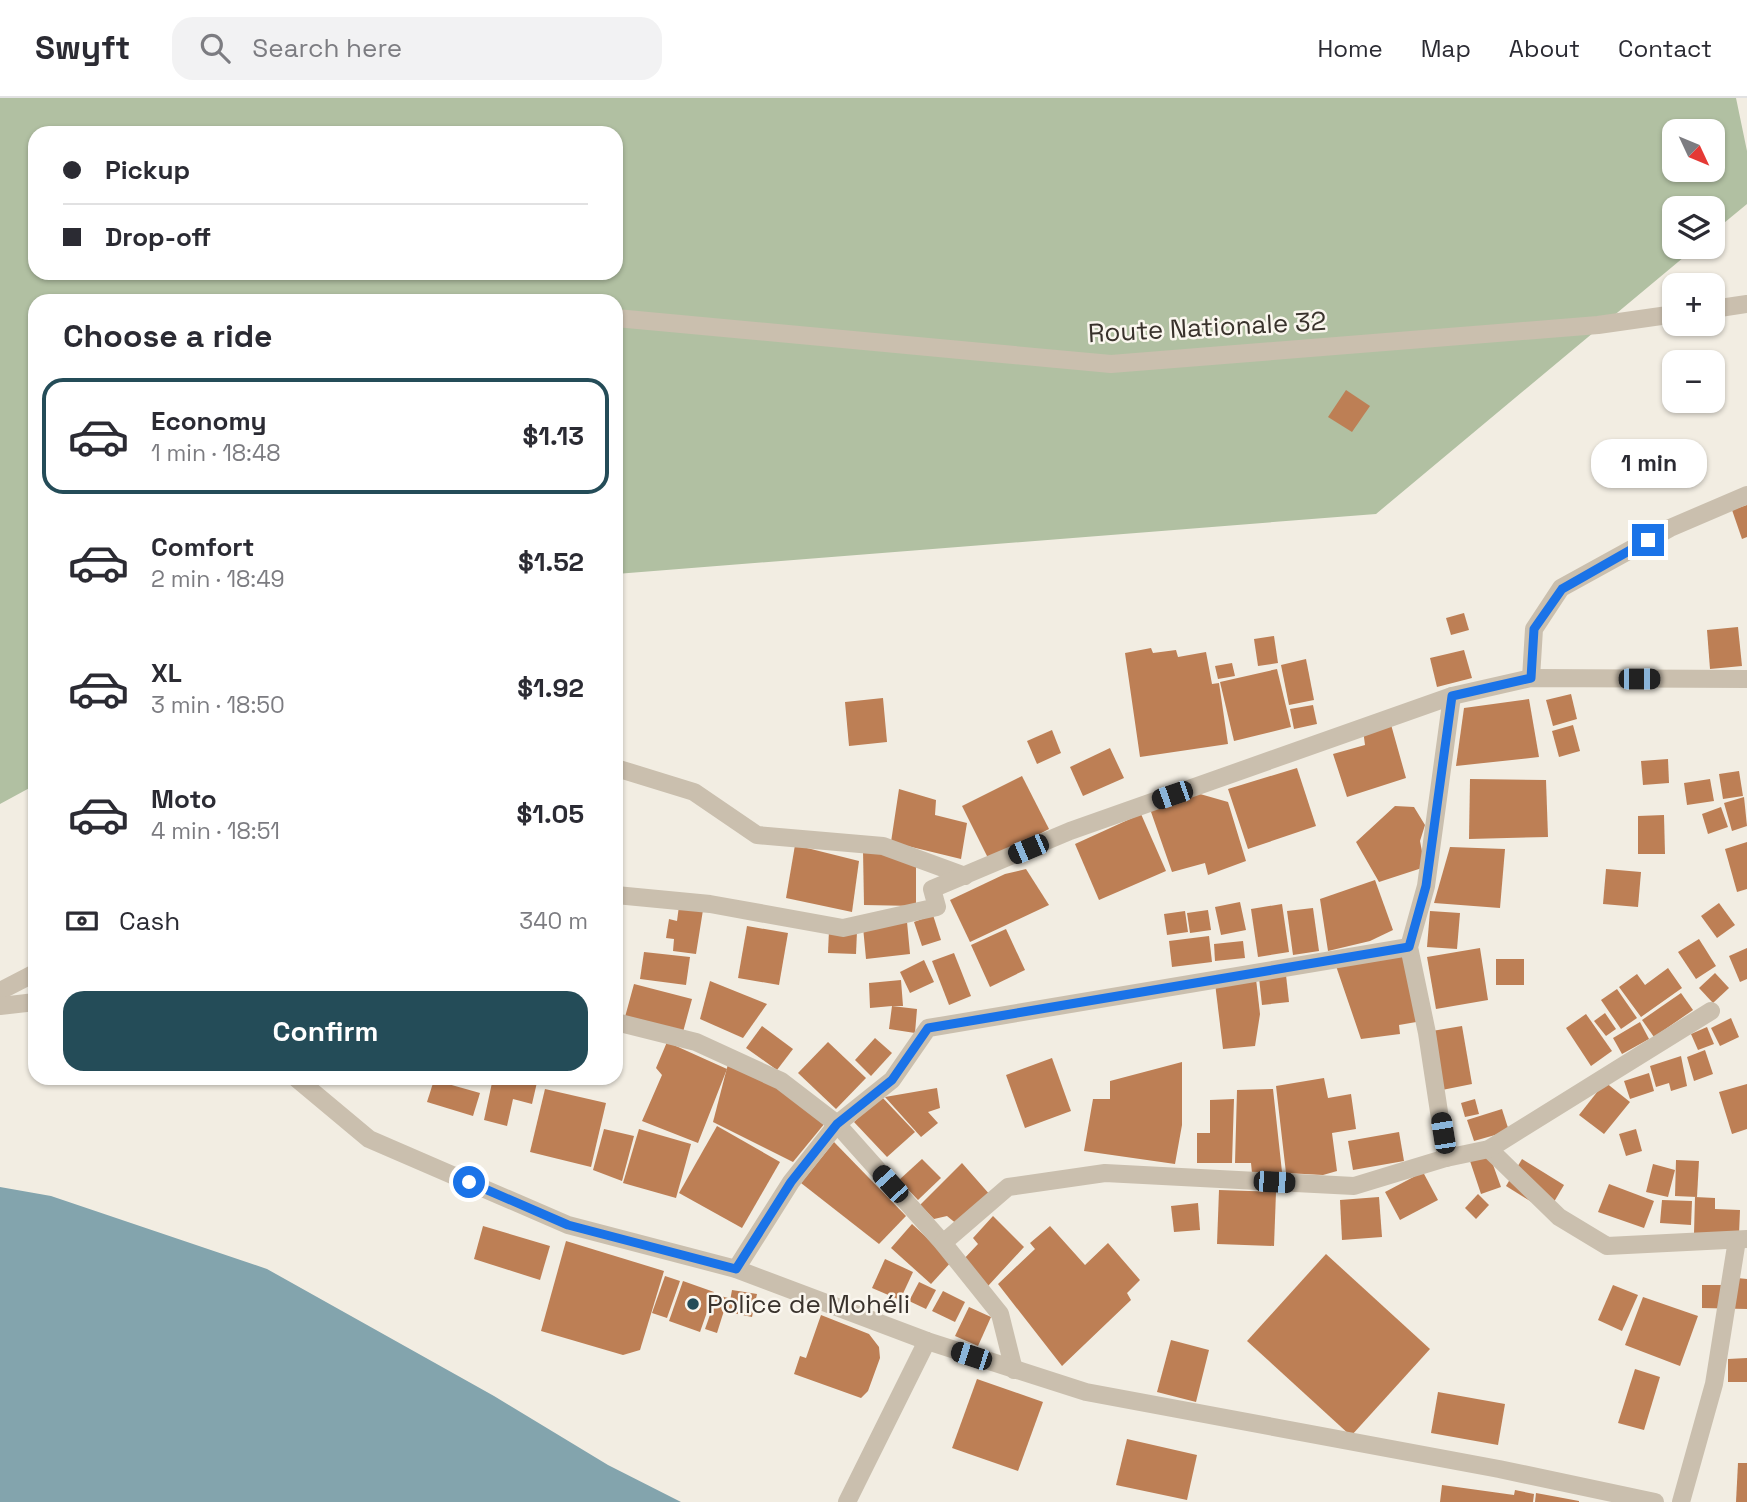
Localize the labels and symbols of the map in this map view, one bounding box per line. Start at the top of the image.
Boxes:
north arrow [1662,119,1726,182]
street label: Route Nationale 32 [1087,304,1327,350]
callout: 1 min [1590,438,1706,488]
route end [1632,524,1664,556]
car [1619,669,1661,690]
car [1149,778,1196,812]
car [1005,831,1052,867]
car [1430,1111,1457,1155]
car [869,1161,912,1207]
route start [453,1166,485,1198]
car [1253,1170,1296,1194]
place label: Police de Mohéli [707,1287,910,1321]
marker: Police de Mohéli [685,1296,701,1312]
car [948,1340,995,1372]

